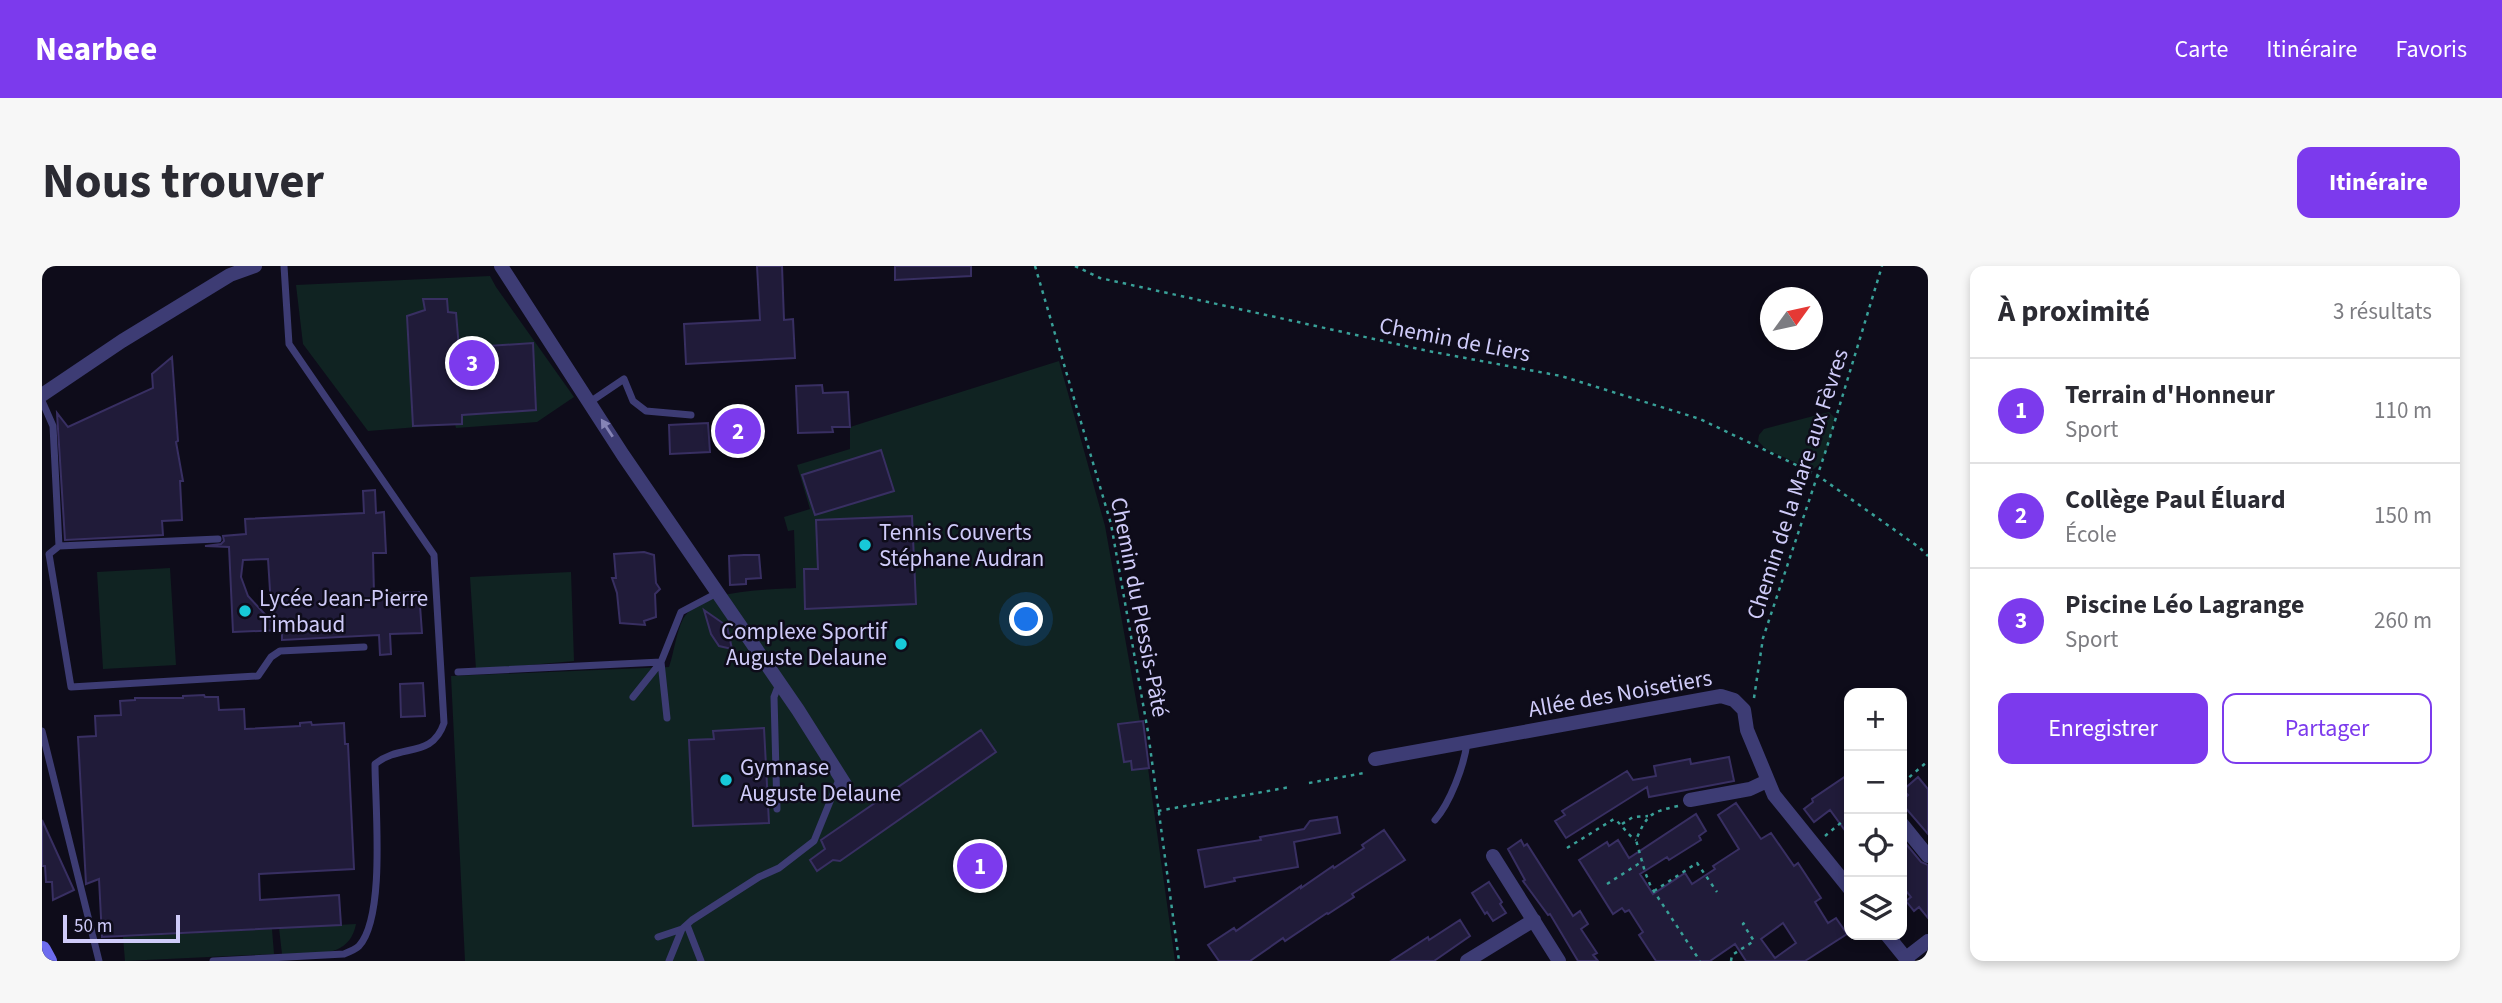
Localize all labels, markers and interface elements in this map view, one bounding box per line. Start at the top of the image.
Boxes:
text: Nearbee [35,26,157,73]
text: Carte [2174,32,2228,67]
text: Itinéraire [2266,32,2357,67]
text: Favoris [2395,32,2467,67]
text: Nous trouver [42,147,324,217]
button: Itinéraire [2297,147,2460,218]
north arrow [1760,287,1823,350]
text: À proximité [1998,290,2150,333]
text: 3 résultats [2333,295,2432,328]
street label: Chemin de Liers [1376,309,1533,370]
pin: 3 [449,337,495,389]
street label: Chemin de la Mare aux Fèvres [1738,345,1857,624]
text: Terrain d'Honneur [2065,376,2275,413]
text: 1 [2015,394,2027,427]
text: 110 m [2374,394,2432,427]
pin: 2 [715,405,761,457]
text: Sport [2065,413,2118,446]
one-way arrow [600,419,613,438]
text: Collège Paul Éluard [2065,481,2286,518]
street label: Chemin du Plessis-Pâté [1102,494,1177,720]
text: 2 [2015,499,2027,532]
text: 150 m [2374,499,2432,532]
place label: Tennis Couverts Stéphane Audran [879,516,1044,575]
text: École [2065,518,2117,551]
marker: Tennis Couverts Stéphane Audran [857,537,873,553]
place label: Lycée Jean-Pierre Timbaud [259,582,428,641]
text: Piscine Léo Lagrange [2065,586,2304,623]
your location [1009,602,1043,636]
marker: Lycée Jean-Pierre Timbaud [237,603,253,619]
text: 3 [2015,604,2027,637]
text: 260 m [2374,604,2432,637]
place label: Complexe Sportif Auguste Delaune [721,615,888,674]
text: Sport [2065,623,2118,656]
marker: Complexe Sportif Auguste Delaune [893,636,909,652]
street label: Allée des Noisetiers [1526,661,1715,726]
map controls [1844,688,1907,940]
button: + [1844,688,1907,751]
button: Enregistrer [1998,693,2208,764]
button: Partager [2222,693,2432,764]
place label: Gymnase Auguste Delaune [740,751,901,810]
button: − [1844,751,1907,814]
marker: Gymnase Auguste Delaune [718,772,734,788]
button: locate [1844,814,1907,877]
pin: 1 [957,840,1003,892]
button: layers [1844,877,1907,940]
scale bar [63,912,180,944]
text: 50 m [74,913,112,940]

